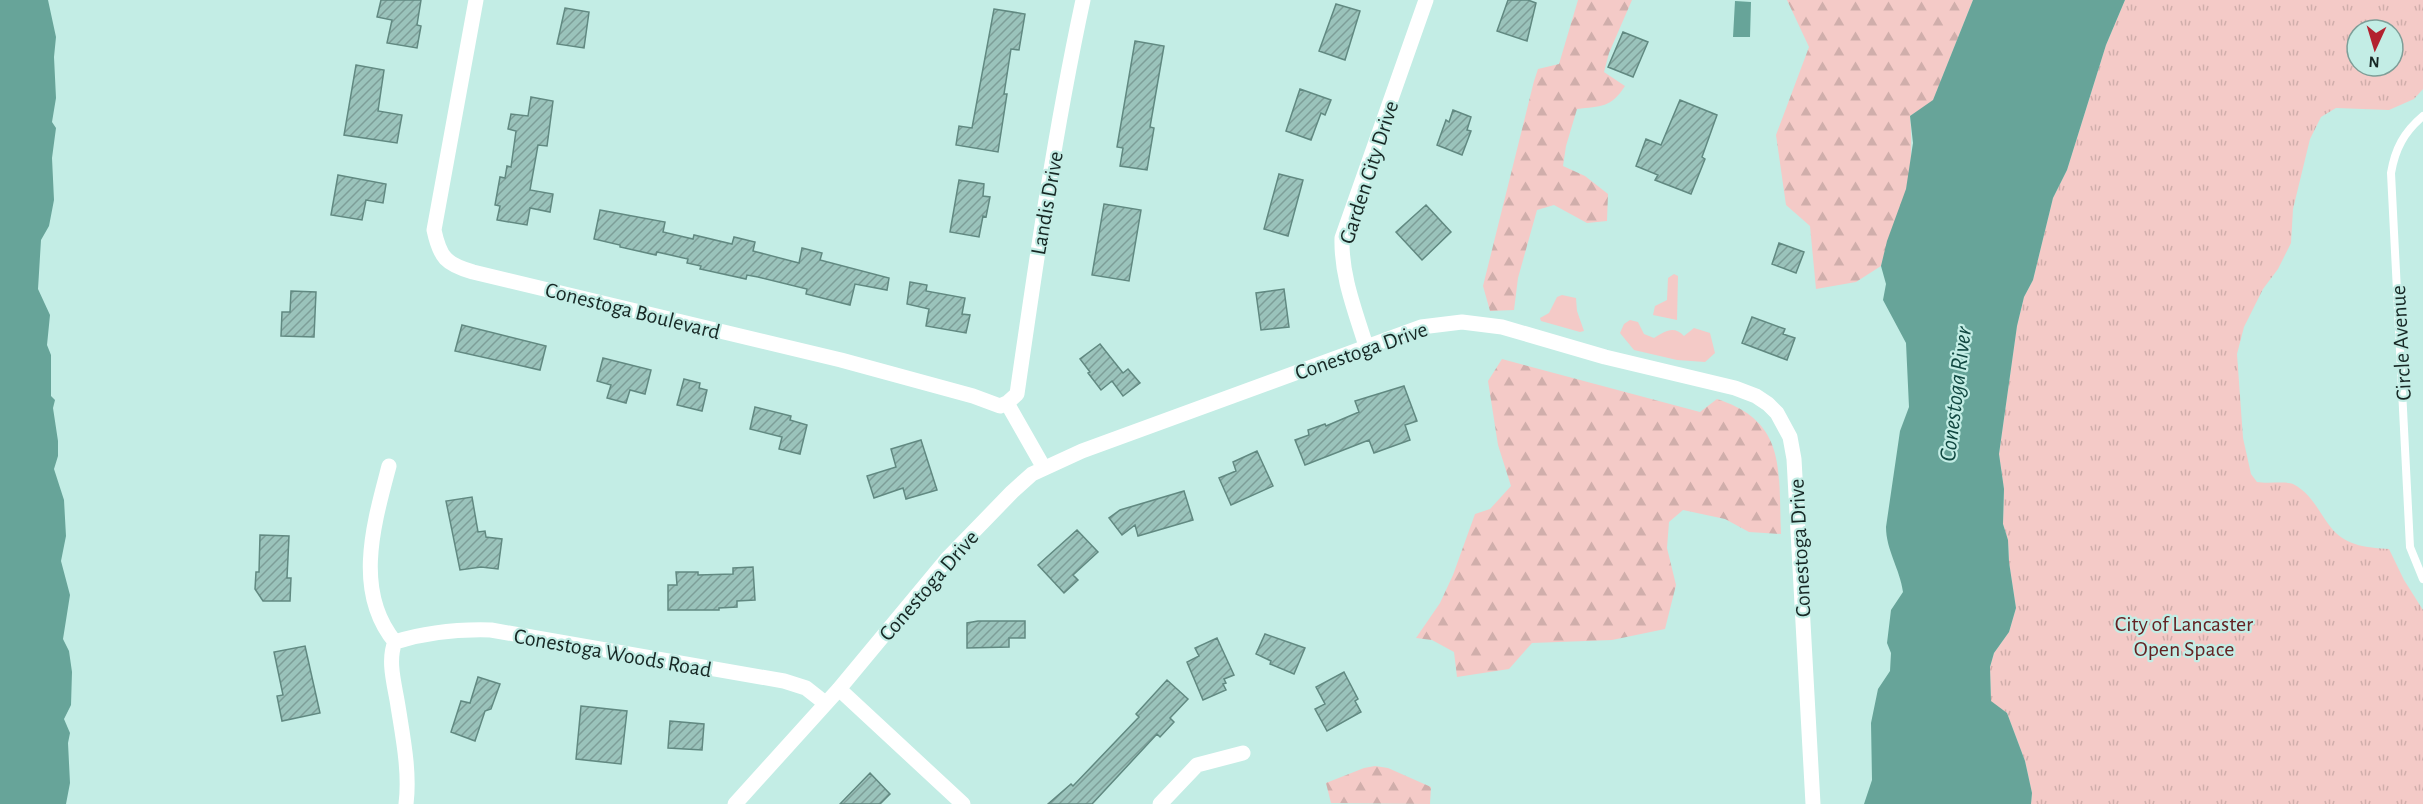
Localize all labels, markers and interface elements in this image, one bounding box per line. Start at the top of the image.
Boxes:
north arrow [2345,18,2405,78]
text: N [2368,54,2380,70]
street label: Garden City Drive [1335,98,1402,247]
street label: Landis Drive [1027,150,1067,257]
street label: Conestoga Boulevard [543,279,723,343]
street label: Circle Avenue [2387,285,2415,401]
street label: Conestoga Drive [1292,318,1430,384]
water label: Conestoga River [1936,324,1976,463]
street label: Conestoga Drive [1785,478,1815,618]
street label: Conestoga Drive [875,526,983,645]
park label: City of Lancaster Open Space [2115,613,2253,660]
street label: Conestoga Woods Road [512,625,713,681]

